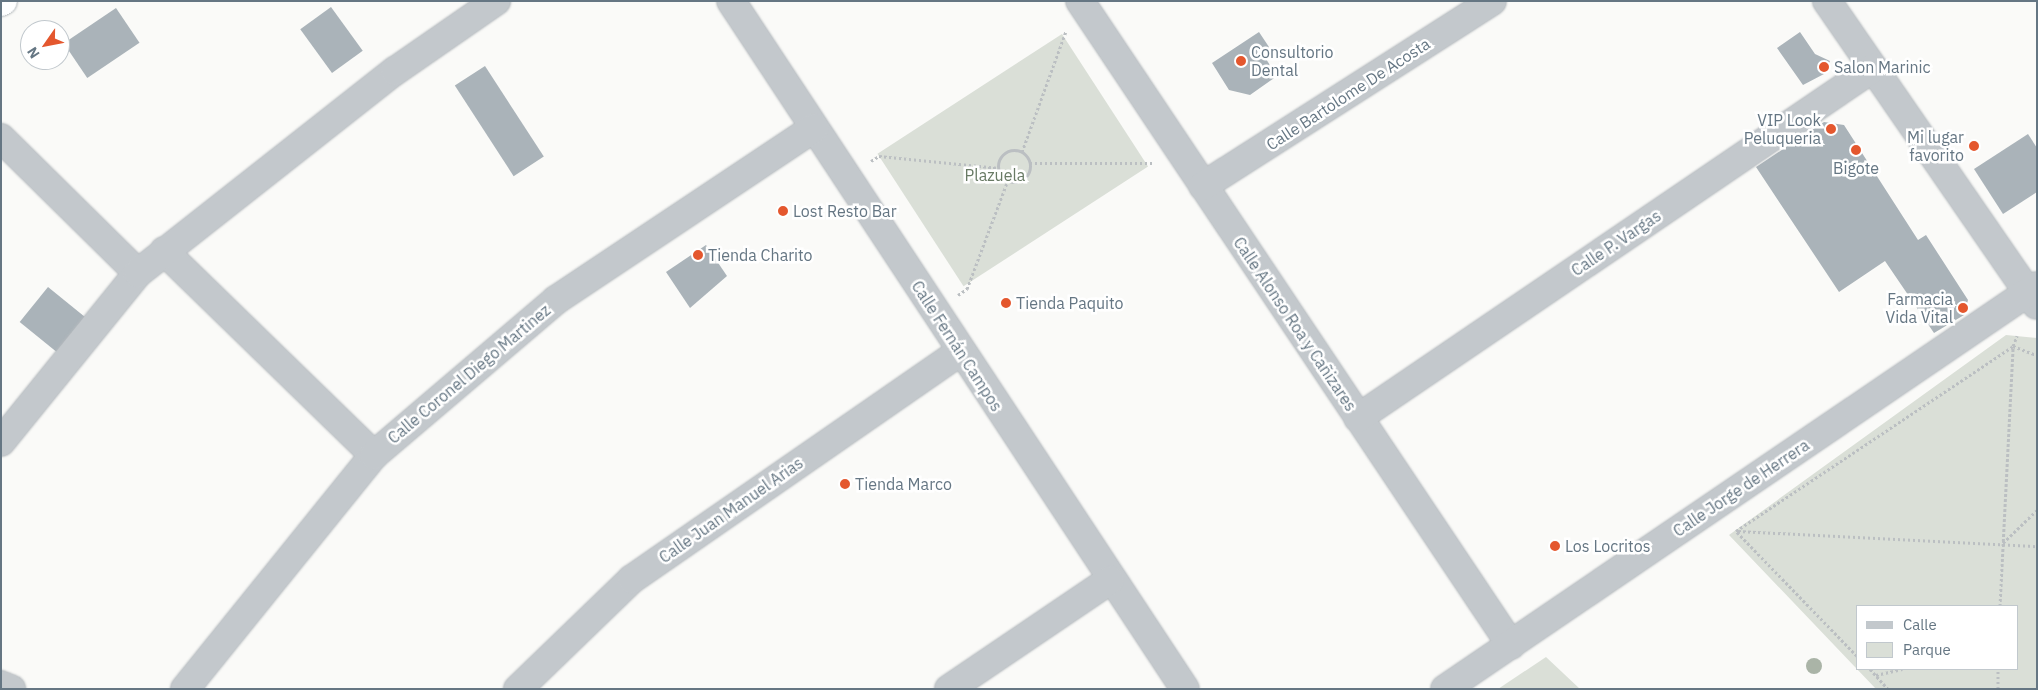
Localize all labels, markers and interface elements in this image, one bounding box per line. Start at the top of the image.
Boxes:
north arrow [20,20,70,70]
street label: Calle Bartolome De Acosta [1263,34,1433,154]
place label: Consultorio Dental [1251,42,1333,80]
text: N [23,43,44,62]
marker: Consultorio Dental [1235,55,1247,67]
place label: Salon Marinic [1834,57,1931,77]
marker: Salon Marinic [1818,61,1830,73]
place label: VIP Look Peluqueria [1744,110,1821,148]
marker: VIP Look Peluqueria [1825,123,1837,135]
place label: Mi lugar favorito [1907,127,1964,165]
marker: Mi lugar favorito [1968,140,1980,152]
marker: Bigote [1850,144,1862,156]
place label: Bigote [1833,158,1879,178]
park label: Plazuela [965,165,1025,185]
place label: Lost Resto Bar [793,201,897,221]
marker: Lost Resto Bar [777,205,789,217]
street label: Calle P. Vargas [1568,206,1664,280]
street label: Calle Alonso Roa y Cañizares [1230,233,1360,415]
place label: Tienda Charito [708,245,813,265]
marker: Tienda Charito [692,249,704,261]
street label: Calle Fernán Campos [908,277,1006,415]
place label: Farmacia Vida Vital [1885,289,1953,327]
place label: Tienda Paquito [1016,293,1124,313]
marker: Tienda Paquito [1000,297,1012,309]
street label: Calle Coronel Diego Martinez [384,300,554,448]
marker: Farmacia Vida Vital [1957,302,1969,314]
street label: Calle Jorge de Herrera [1669,435,1813,541]
street label: Calle Juan Manuel Arias [655,453,807,567]
place label: Tienda Marco [855,474,952,494]
marker: Tienda Marco [839,478,851,490]
place label: Los Locritos [1565,536,1650,556]
marker: Los Locritos [1549,540,1561,552]
legend [1856,605,2018,670]
text: Calle [1903,615,1937,634]
text: Parque [1903,640,1951,659]

